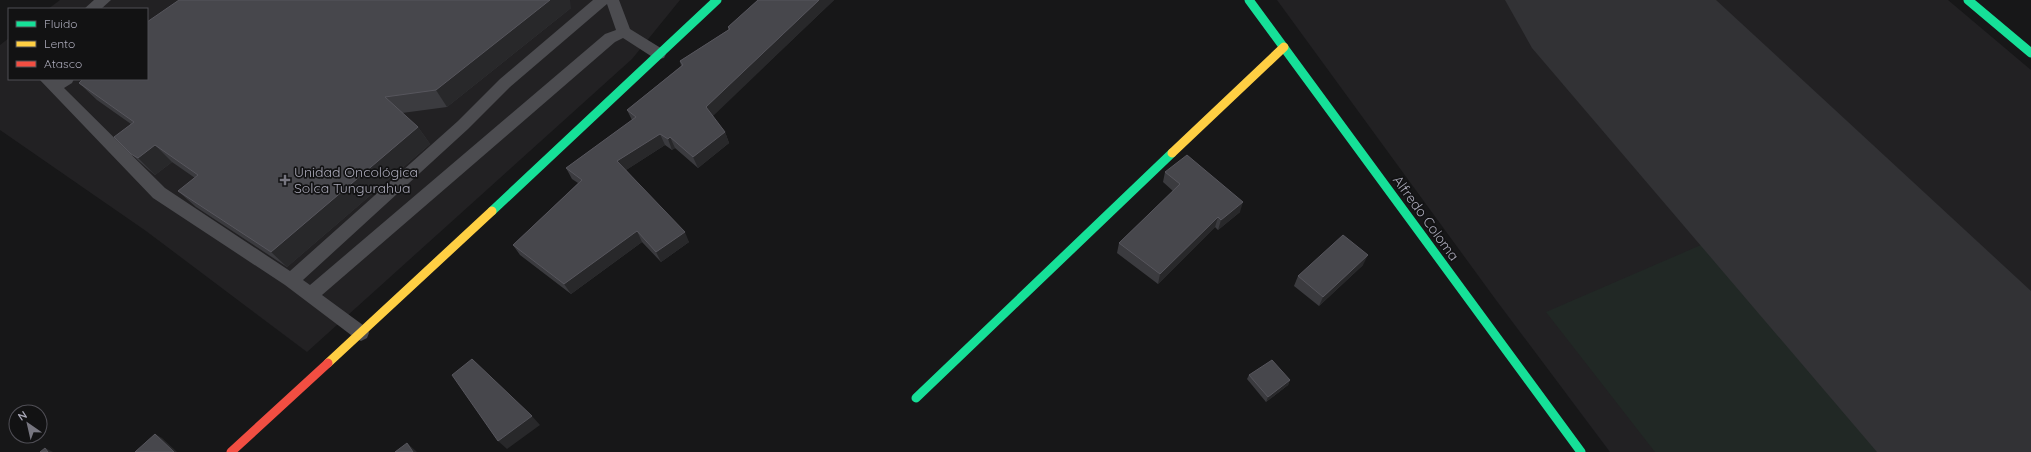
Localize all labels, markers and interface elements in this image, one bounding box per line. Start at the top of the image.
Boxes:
legend [8,8,148,80]
text: Fluido [44,16,77,31]
text: Lento [44,36,75,51]
text: Atasco [44,56,82,71]
place label: Unidad Oncológica Solca Tungurahua [294,163,418,197]
street label: Alfredo Coloma [1389,172,1463,264]
marker: Unidad Oncológica Solca Tungurahua [279,174,291,186]
north arrow [8,404,48,444]
text: N [15,408,30,424]

